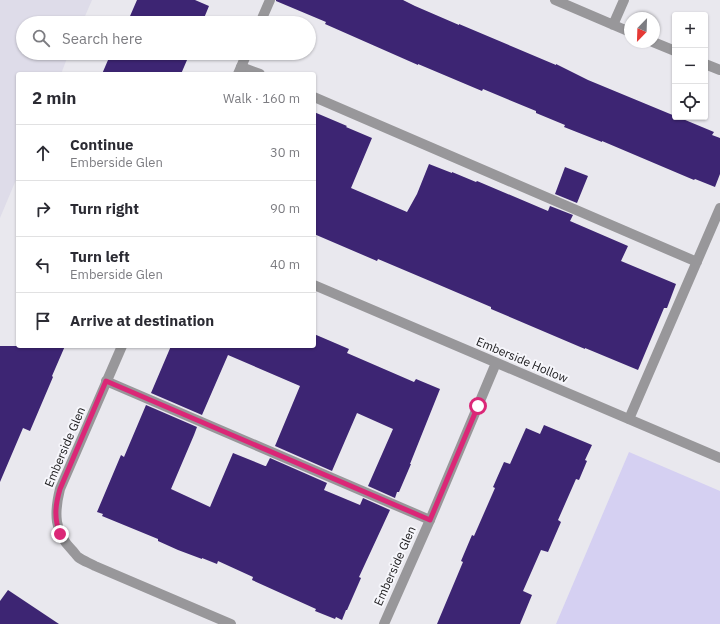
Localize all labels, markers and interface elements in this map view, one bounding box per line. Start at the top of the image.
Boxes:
north arrow [624,12,660,48]
map controls [672,12,708,120]
button: + [672,12,708,48]
search box [16,16,316,60]
icon: search [30,27,52,49]
text: Search here [62,29,142,48]
button: − [672,48,708,84]
button: locate [672,84,708,120]
text: 2 min [32,87,76,109]
text: Walk · 160 m [223,90,300,107]
text: Continue [70,135,134,154]
icon: ahead [32,142,54,164]
text: 30 m [270,144,300,161]
text: Emberside Glen [70,154,163,171]
icon: right [32,198,54,220]
text: Turn right [70,199,139,218]
text: 90 m [270,200,300,217]
text: Turn left [70,247,130,266]
icon: left [32,254,54,276]
text: 40 m [270,256,300,273]
text: Emberside Glen [70,266,163,283]
icon: arrive [32,310,54,332]
text: Arrive at destination [70,311,214,330]
street label: Emberside Hollow [474,333,570,386]
route start [469,397,487,415]
street label: Emberside Glen [41,404,88,489]
street label: Emberside Glen [370,524,419,608]
route end [51,525,69,543]

